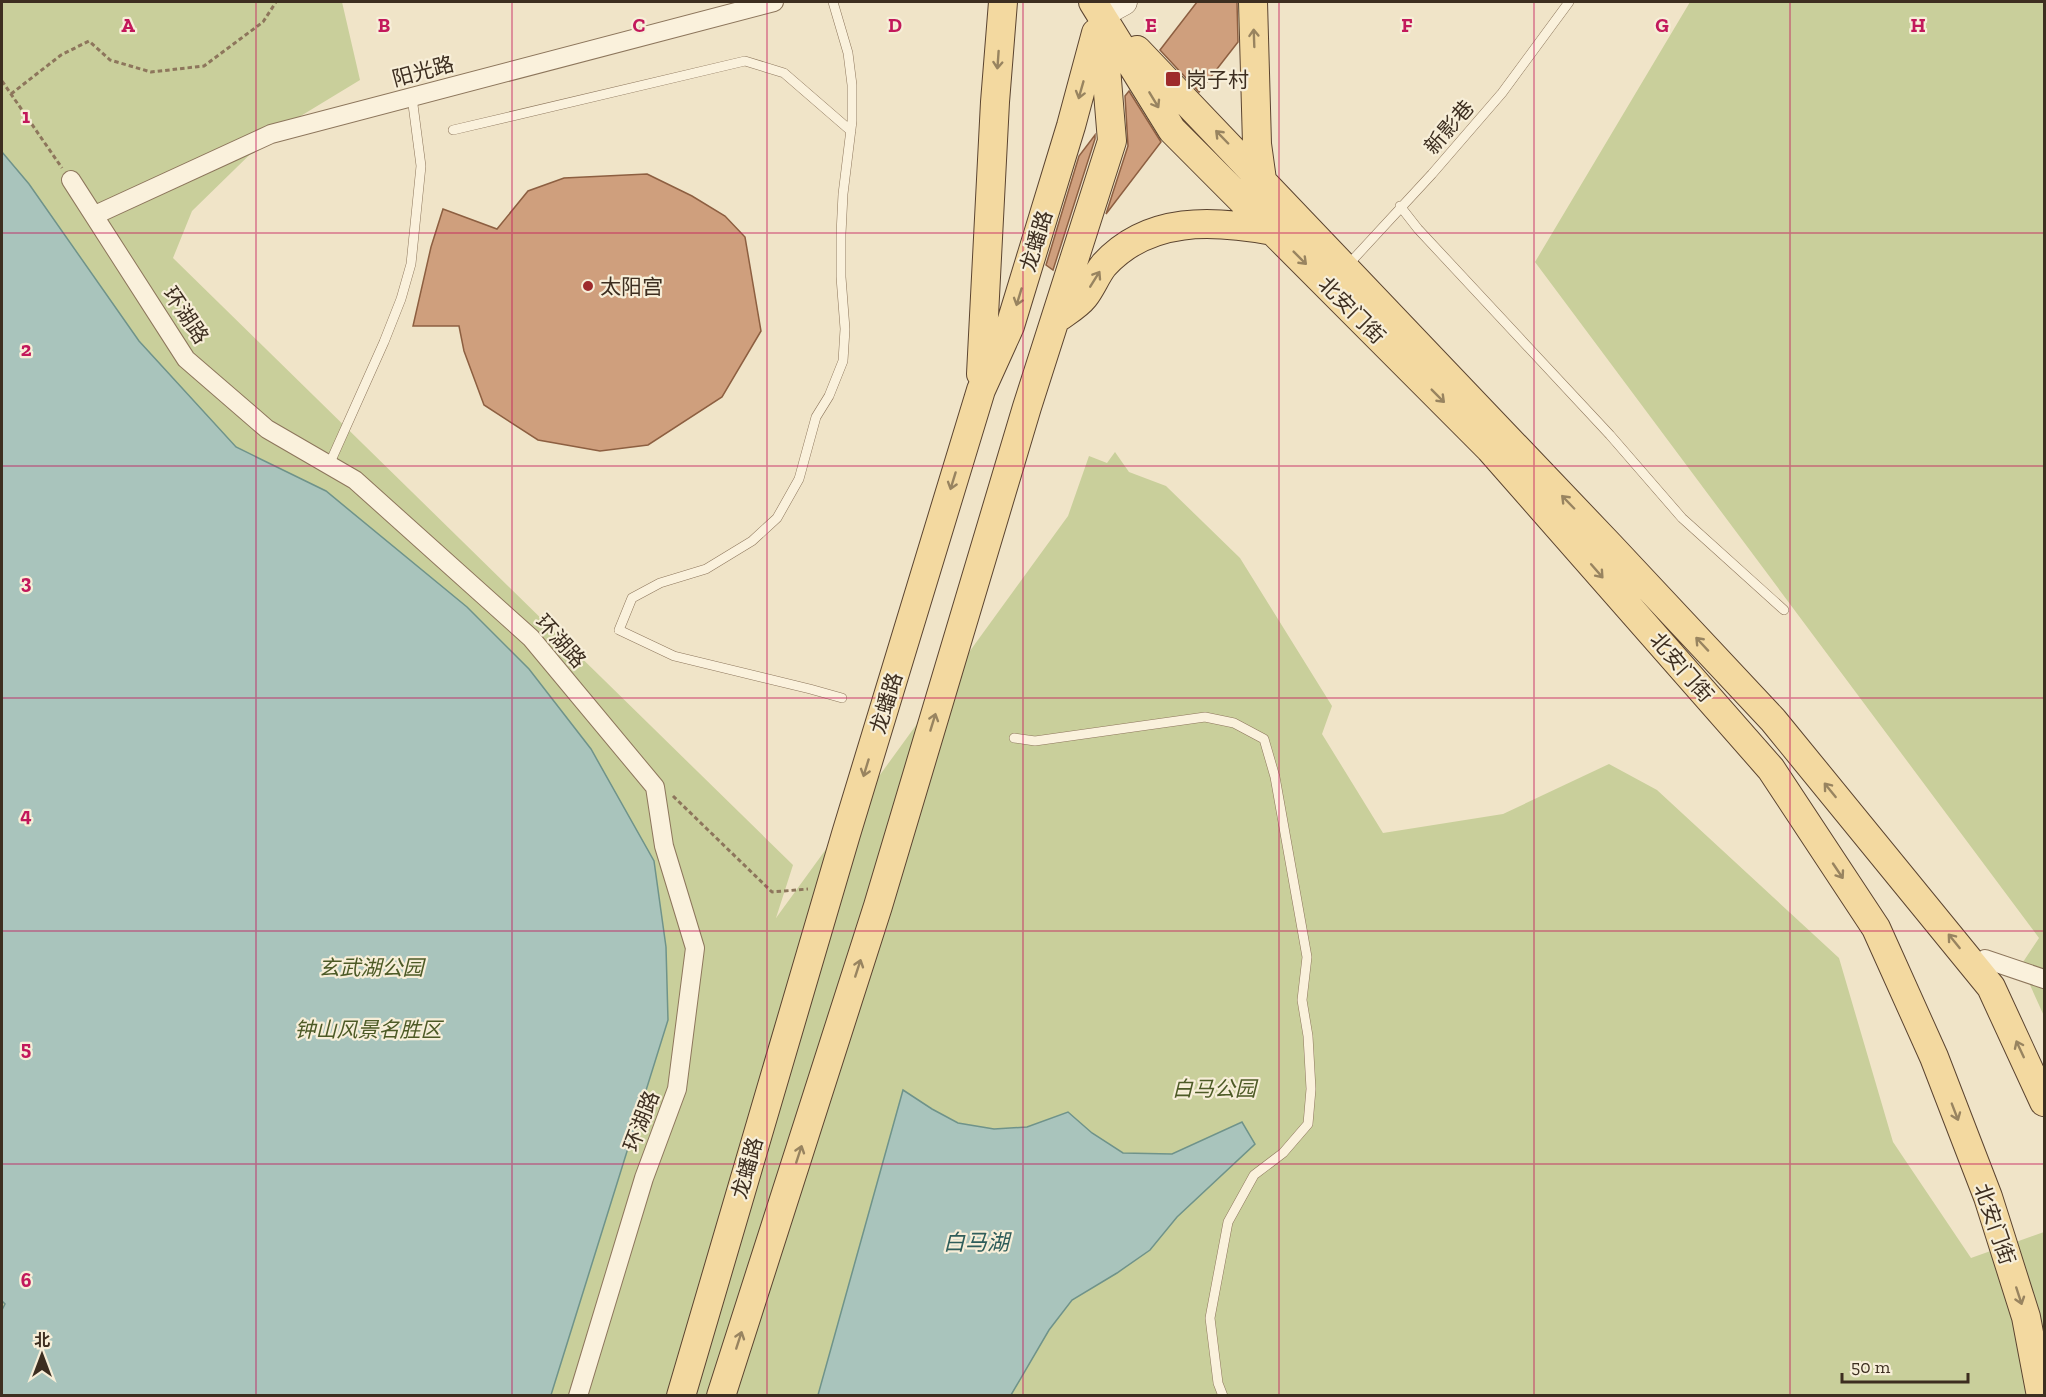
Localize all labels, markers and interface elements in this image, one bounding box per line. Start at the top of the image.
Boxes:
text: A [121,13,135,37]
text: B [378,13,390,37]
text: C [633,13,646,37]
text: D [888,13,902,37]
text: E [1145,13,1157,37]
text: F [1401,13,1413,37]
text: G [1655,13,1669,37]
text: H [1910,13,1926,37]
one-way arrow [1249,28,1260,48]
one-way arrow [993,49,1004,69]
street label: 阳光路 [389,51,457,91]
place label: 岗子村 [1186,67,1249,92]
marker: 岗子村 [1164,70,1182,88]
one-way arrow [1074,80,1086,99]
one-way arrow [1148,91,1160,108]
street label: 新影巷 [1419,95,1479,159]
text: 1 [22,104,30,128]
one-way arrow [1214,130,1229,145]
street label: 龙蟠路 [1015,207,1057,275]
one-way arrow [1292,250,1307,265]
one-way arrow [1090,271,1102,288]
street label: 北安门街 [1313,271,1391,349]
place label: 太阳宫 [600,274,663,299]
marker: 太阳宫 [581,279,595,293]
street label: 环湖路 [158,282,214,348]
one-way arrow [1013,287,1024,306]
text: 2 [21,337,32,361]
one-way arrow [1430,388,1445,403]
one-way arrow [947,471,958,490]
one-way arrow [1561,494,1575,509]
one-way arrow [1590,563,1604,578]
text: 3 [21,570,32,594]
street label: 环湖路 [531,609,591,673]
street label: 北安门街 [1645,627,1719,707]
one-way arrow [1695,637,1709,652]
street label: 龙蟠路 [865,669,907,737]
one-way arrow [928,712,939,731]
one-way arrow [860,758,871,777]
one-way arrow [1824,782,1837,798]
text: 4 [20,803,32,827]
one-way arrow [1831,862,1844,879]
one-way arrow [1947,933,1960,949]
park label: 玄武湖公园 [319,955,426,980]
one-way arrow [853,959,864,978]
park label: 钟山风景名胜区 [295,1017,444,1042]
text: 5 [21,1036,31,1060]
one-way arrow [2013,1040,2025,1058]
park label: 白马公园 [1172,1076,1259,1101]
street label: 环湖路 [618,1087,664,1155]
one-way arrow [1950,1102,1961,1121]
street label: 龙蟠路 [726,1134,768,1202]
one-way arrow [794,1145,805,1164]
street label: 北安门街 [1970,1180,2020,1268]
water label: 白马湖 [943,1229,1012,1256]
text: 6 [21,1268,32,1292]
one-way arrow [2014,1286,2025,1305]
north arrow [12,1325,72,1385]
text: 北 [34,1331,50,1350]
one-way arrow [734,1331,745,1350]
scale bar [1842,1346,1968,1384]
text: 50 m [1851,1356,1891,1378]

